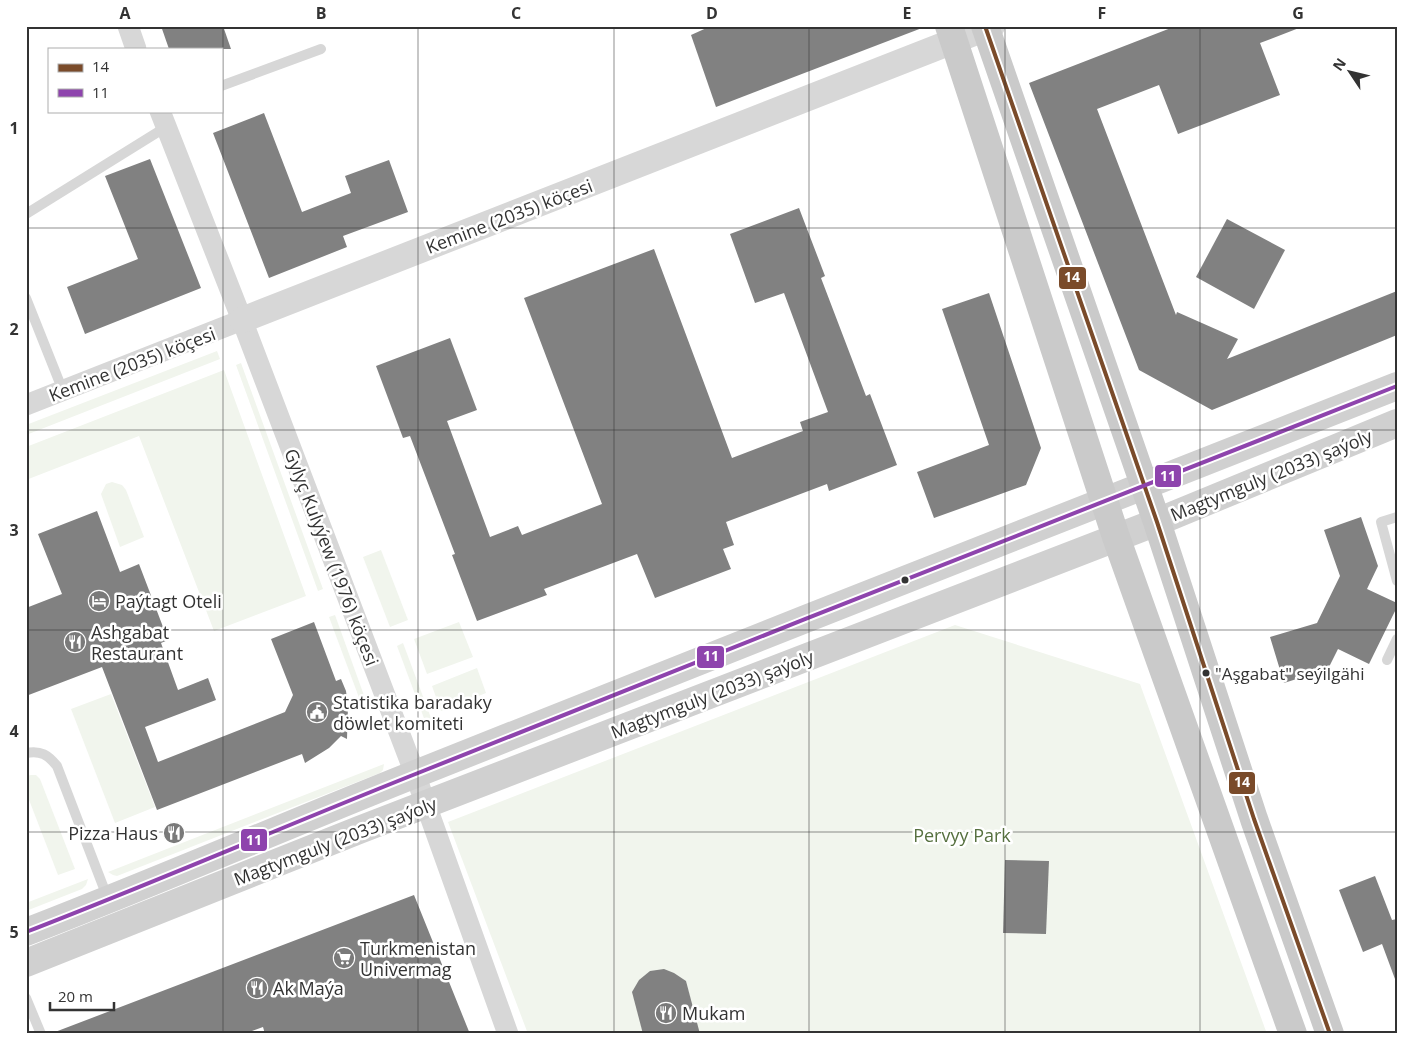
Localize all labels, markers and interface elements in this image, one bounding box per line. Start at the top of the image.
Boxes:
text: A [119,2,131,24]
text: B [316,2,326,24]
text: C [511,2,521,24]
text: D [706,2,718,24]
text: E [903,2,912,24]
text: F [1098,2,1106,24]
text: G [1292,2,1304,24]
legend [48,48,222,112]
north arrow [1326,48,1376,98]
text: N [1328,54,1350,74]
text: 14 [92,56,110,76]
text: 11 [92,82,109,102]
text: 1 [9,117,19,139]
street label: Kemine (2035) köçesi [422,173,596,259]
line badge: 14 [1058,266,1087,290]
text: 14 [1064,267,1080,286]
text: 2 [9,318,19,340]
street label: Kemine (2035) köçesi [45,321,219,407]
street label: Magtymguly (2033) şaýoly [1167,423,1376,527]
street label: Gylyç Kulyýew (1976) köçesi [279,445,385,669]
line badge: 11 [1154,464,1182,488]
text: 11 [1160,466,1176,485]
text: 3 [9,519,19,541]
unlabelled marker [900,575,910,585]
hotel icon: Paýtagt Oteli [87,589,111,613]
place label: Paýtagt Oteli [115,589,222,613]
place label: Ashgabat Restaurant [91,620,183,665]
restaurant icon: Ashgabat Restaurant [63,630,87,654]
street label: Magtymguly (2033) şaýoly [607,644,818,744]
line badge: 11 [696,645,725,669]
text: 11 [703,646,719,665]
place label: "Aşgabat" seýilgähi [1215,662,1365,685]
marker: "Aşgabat" seýilgähi [1201,668,1211,678]
place label: Statistika baradaky döwlet komiteti [333,690,493,735]
public building icon: Statistika baradaky döwlet komiteti [305,700,329,724]
text: 4 [9,720,19,742]
line badge: 14 [1228,771,1256,795]
text: 14 [1234,772,1250,791]
street label: Magtymguly (2033) şaýoly [230,791,441,891]
place label: Pizza Haus [68,821,158,845]
restaurant icon: Pizza Haus [162,821,186,845]
park label: Pervyy Park [913,823,1011,847]
line badge: 11 [240,828,268,852]
text: 11 [246,830,262,849]
text: 5 [9,921,19,943]
place label: Turkmenistan Univermag [360,936,476,981]
supermarket icon: Turkmenistan Univermag [332,946,356,970]
restaurant icon: Ak Maýa [245,976,269,1000]
place label: Ak Maýa [273,976,344,1000]
scale bar [50,980,114,1012]
text: 20 m [58,986,93,1006]
restaurant icon: Mukam [654,1001,678,1025]
place label: Mukam [682,1001,745,1025]

